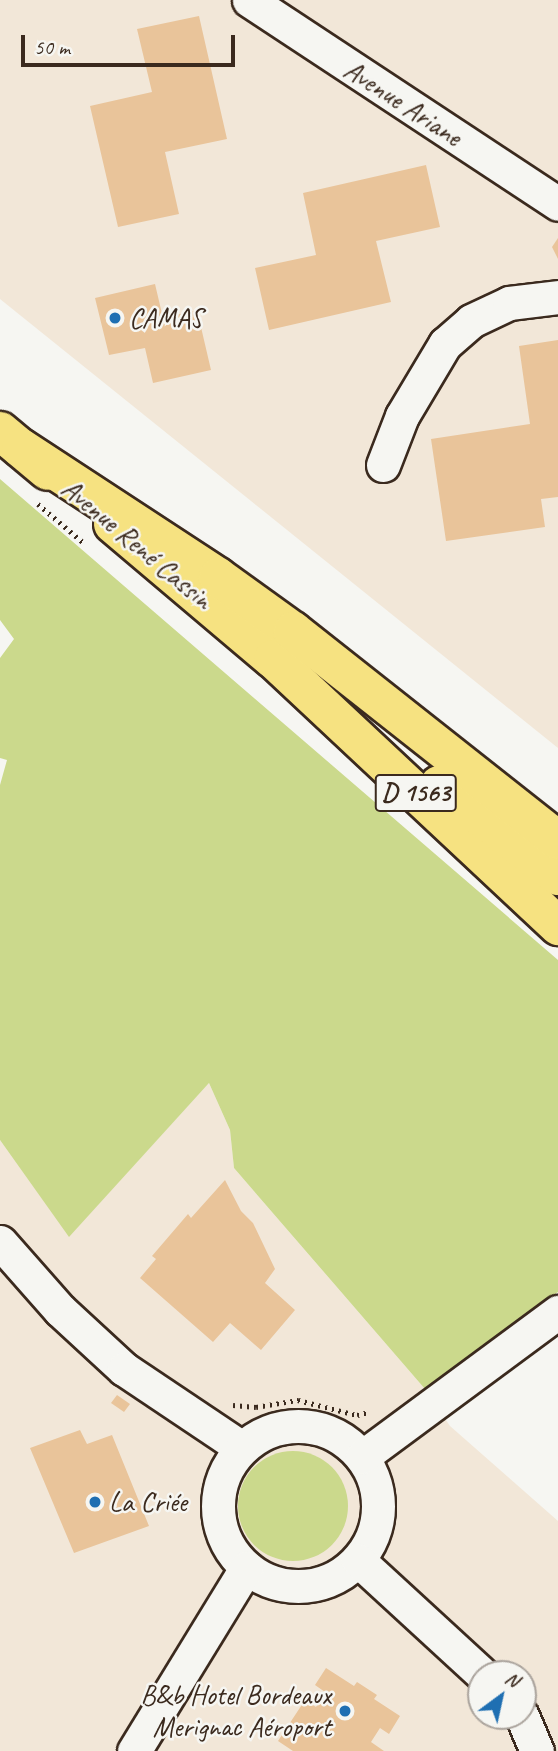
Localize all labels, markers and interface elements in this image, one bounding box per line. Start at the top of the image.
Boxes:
scale bar [24,21,238,65]
text: 50 m [34,34,70,60]
street label: Avenue Ariane [338,53,468,153]
place label: CAMAS [129,301,203,335]
marker: CAMAS [107,310,123,326]
street label: Avenue René Cassin [55,471,219,617]
road number: D 1563 [374,771,458,816]
place label: La Criée [109,1485,187,1519]
marker: La Criée [87,1494,103,1510]
north arrow [467,1660,537,1730]
text: N [501,1666,524,1692]
place label: B&b Hotel Bordeaux Merignac Aéroport [140,1678,331,1744]
marker: B&b Hotel Bordeaux Merignac Aéroport [337,1703,353,1719]

